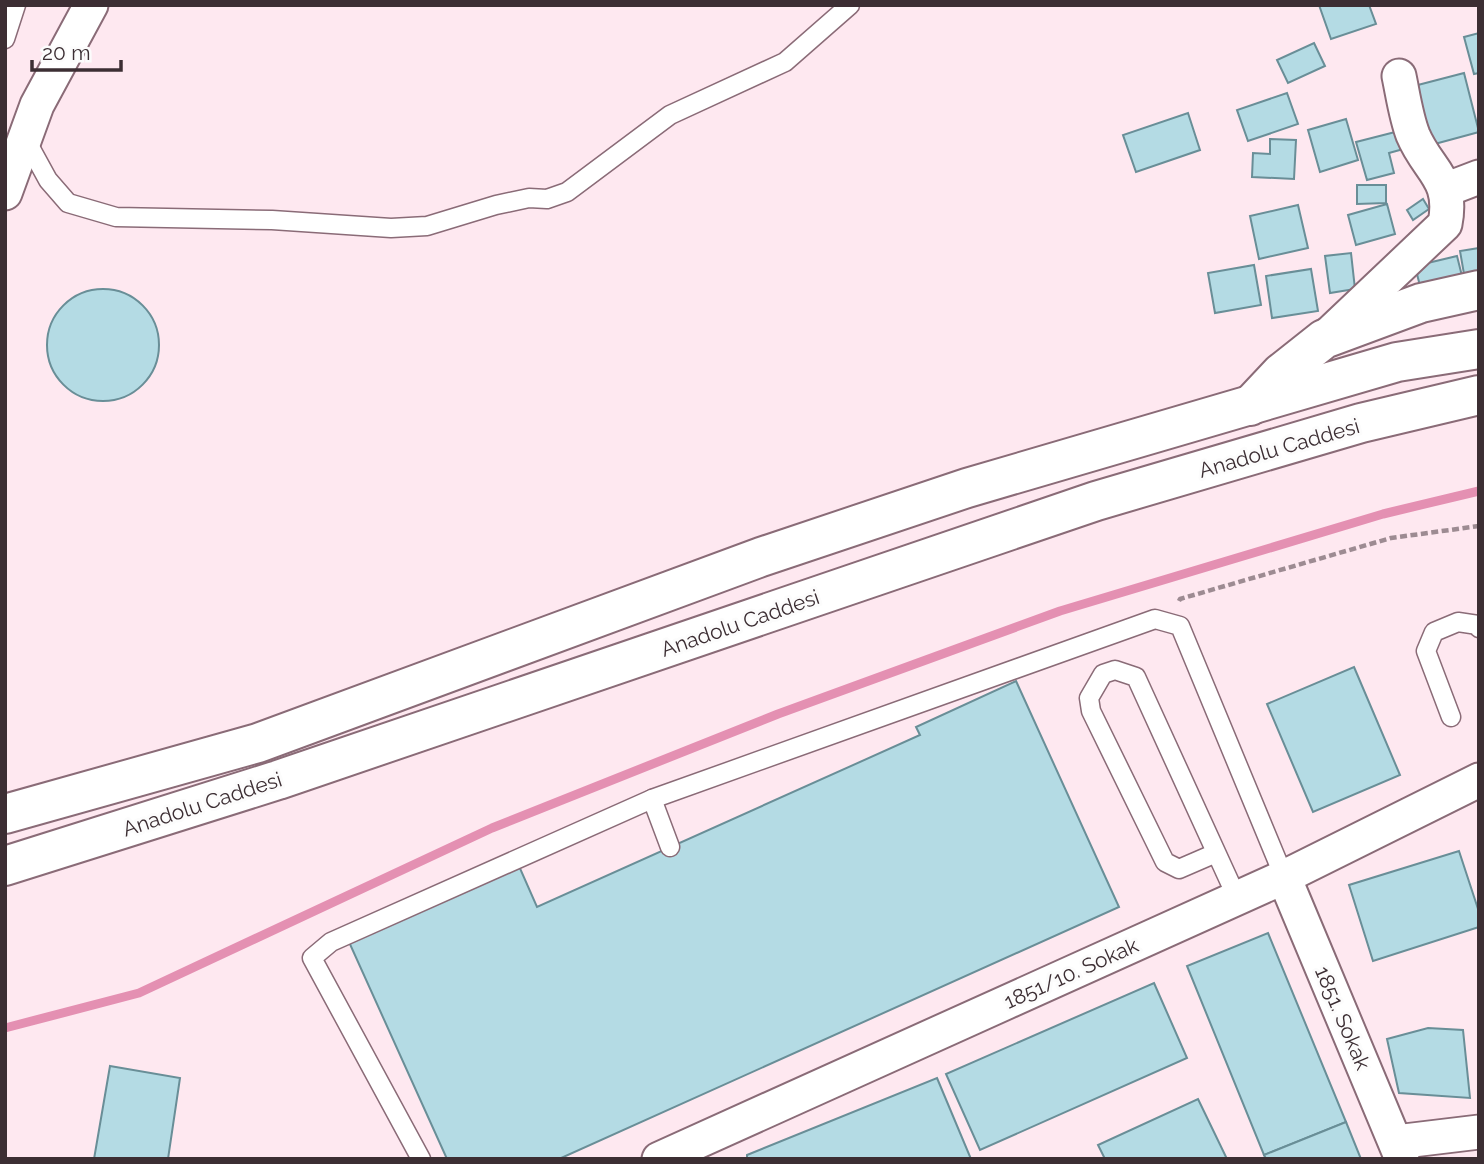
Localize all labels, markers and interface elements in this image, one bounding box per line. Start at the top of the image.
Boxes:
scale bar [32,28,121,72]
text: 20 m [42,40,90,65]
street label: Anadolu Caddesi [1196,413,1362,483]
street label: Anadolu Caddesi [657,584,823,662]
street label: Anadolu Caddesi [119,766,285,842]
street label: 1851/10. Sokak [1000,932,1142,1014]
street label: 1851. Sokak [1310,962,1376,1074]

